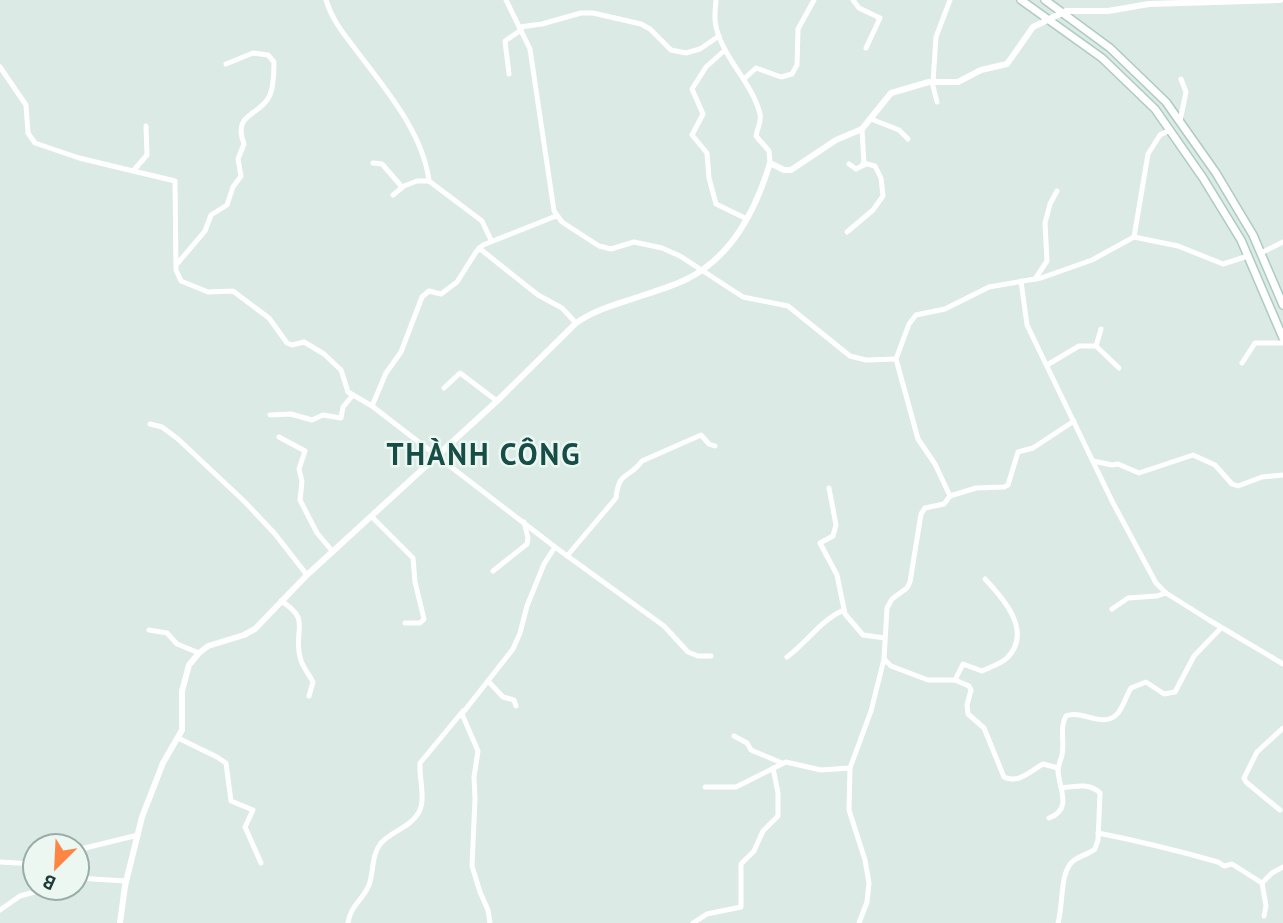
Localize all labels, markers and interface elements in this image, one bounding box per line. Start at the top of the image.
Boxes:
district label: THÀNH CÔNG [386,434,582,473]
north arrow [21,832,91,902]
text: B [39,869,59,896]

